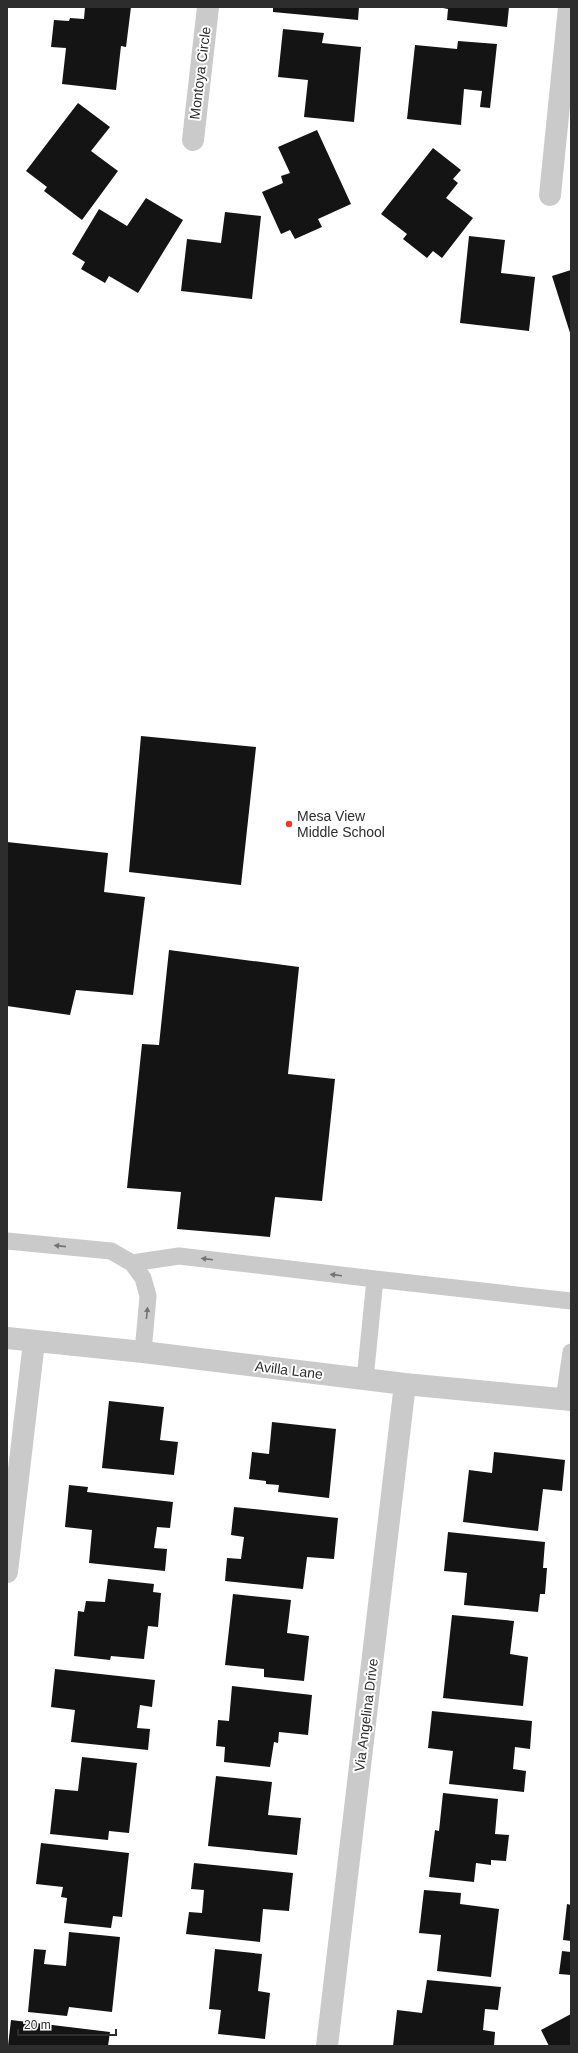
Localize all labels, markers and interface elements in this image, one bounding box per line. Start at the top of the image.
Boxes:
street label: Montoya Circle [186,25,214,120]
place label: Mesa View Middle School [297,808,385,840]
marker: Mesa View Middle School [284,819,294,829]
one-way arrow [54,1242,66,1249]
one-way arrow [201,1256,213,1262]
one-way arrow [330,1272,342,1278]
one-way arrow [143,1307,150,1319]
street label: Avilla Lane [254,1358,324,1382]
street label: Via Angelina Drive [351,1657,381,1773]
scale bar [18,2011,116,2037]
text: 20 m [24,2018,51,2032]

